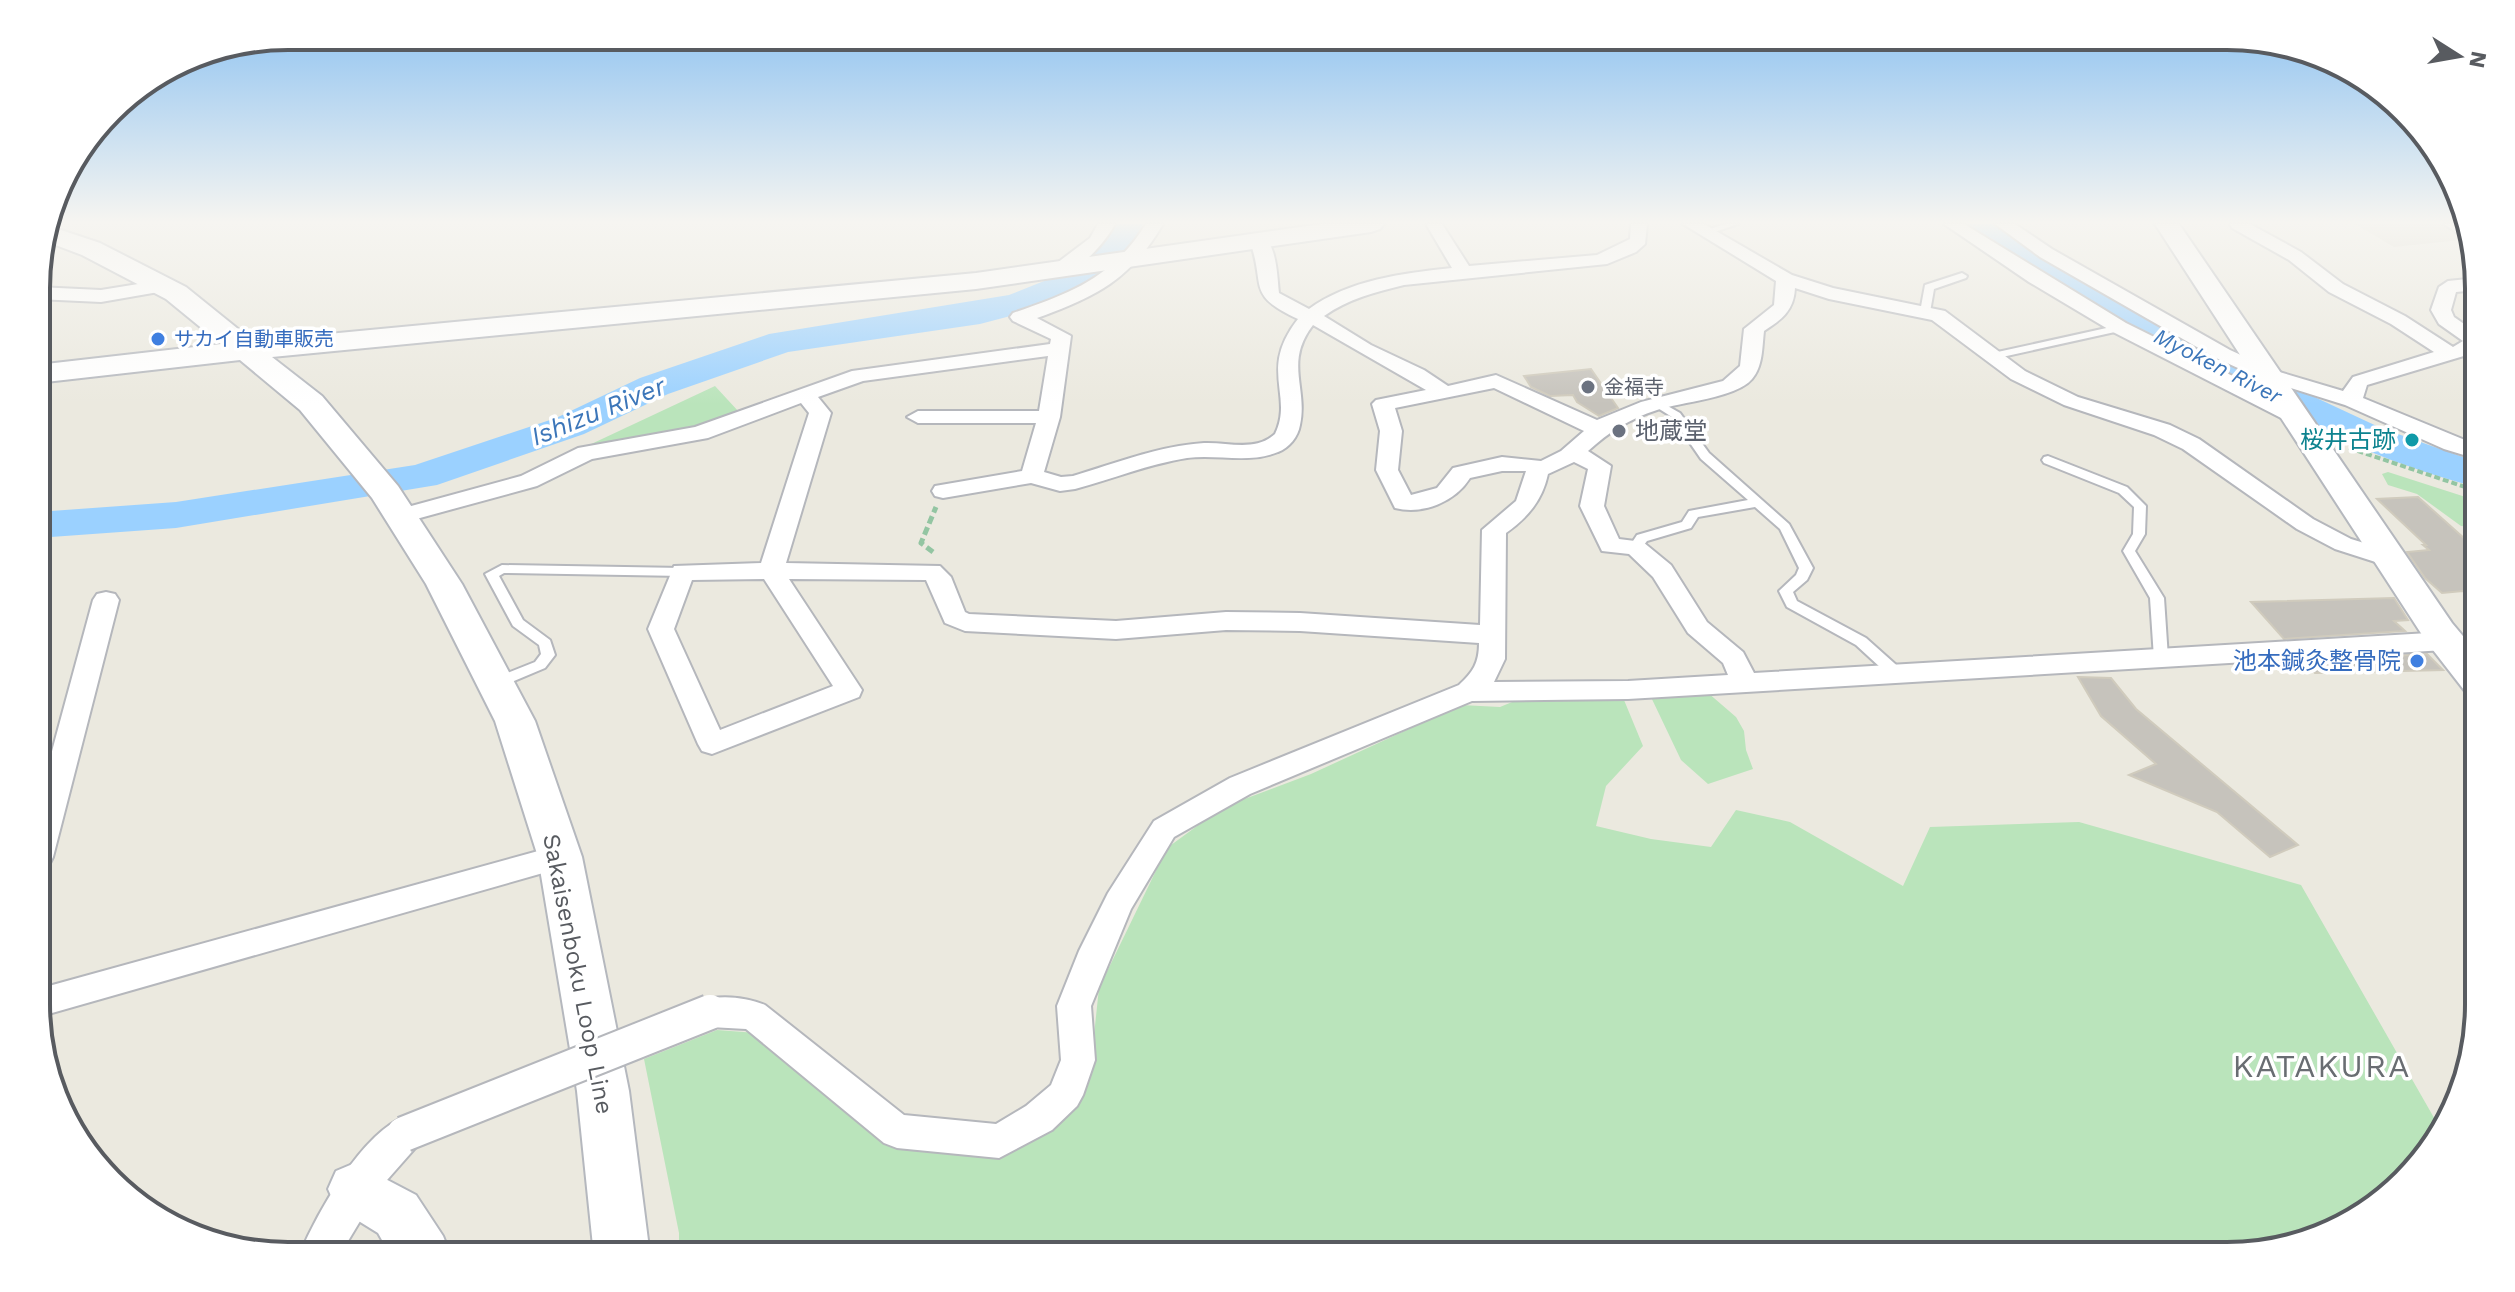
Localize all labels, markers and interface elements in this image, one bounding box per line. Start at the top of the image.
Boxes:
north arrow [2419,16,2499,96]
text: N [2464,49,2492,70]
water label: Myoken River [2150,323,2287,410]
place label: サカイ自動車販売 [174,327,334,351]
marker: サカイ自動車販売 [149,330,167,348]
water label: Ishizu River [527,370,670,452]
place label: 金福寺 [1604,375,1664,399]
marker: 金福寺 [1579,378,1597,396]
place label: 地蔵堂 [1635,417,1707,445]
marker: 地蔵堂 [1610,422,1628,440]
place label: 桜井古跡 [2300,426,2396,454]
marker: 桜井古跡 [2403,431,2421,449]
place label: 池本鍼灸整骨院 [2233,647,2401,675]
marker: 池本鍼灸整骨院 [2408,652,2426,670]
street label: Sakaisenboku Loop Line [537,831,619,1117]
district label: KATAKURA [2233,1047,2411,1085]

